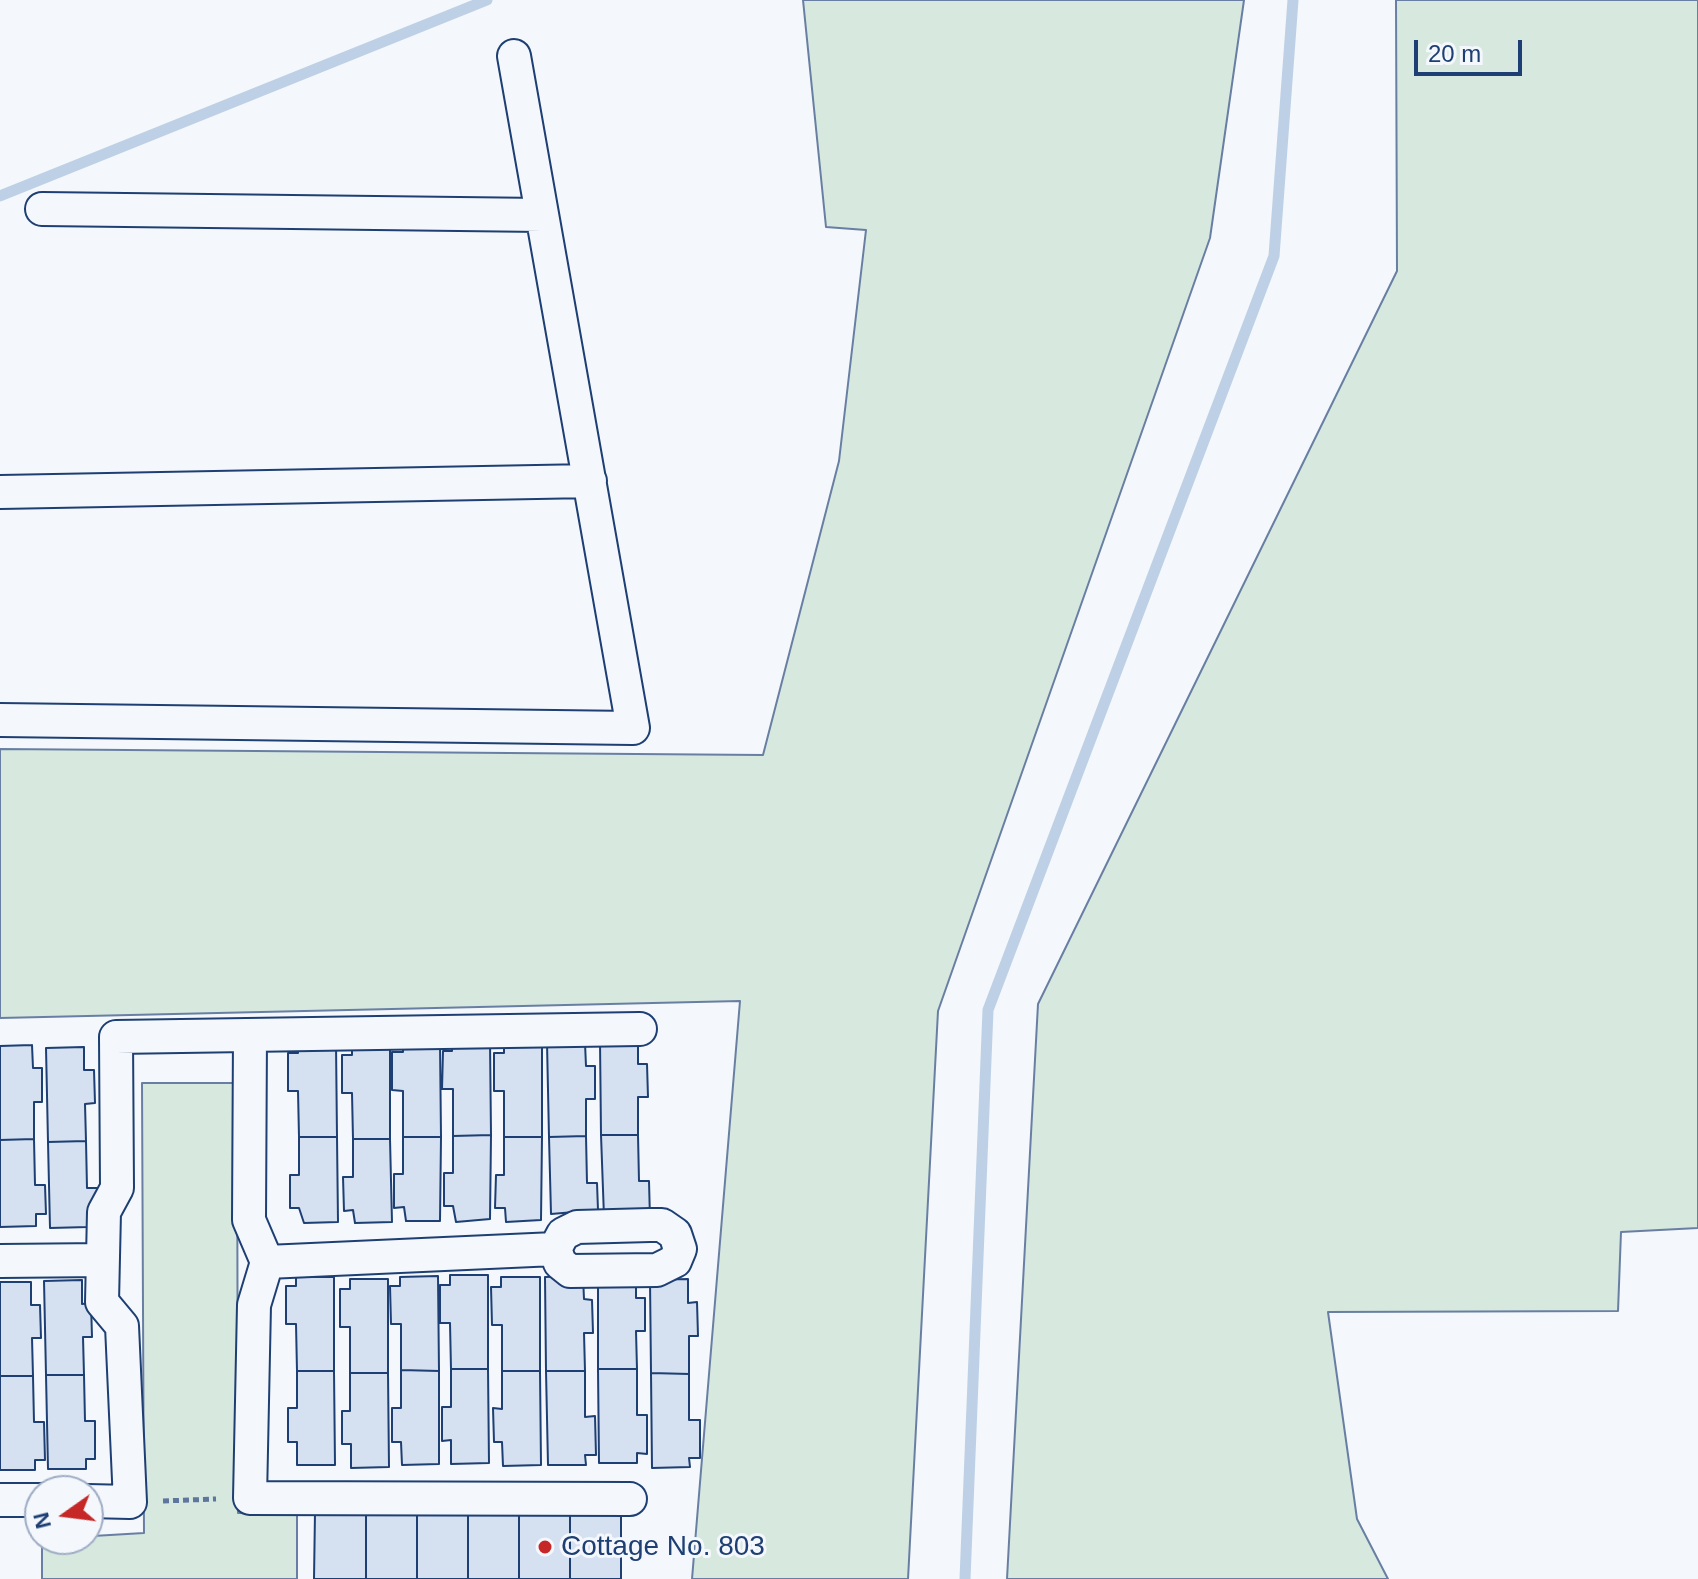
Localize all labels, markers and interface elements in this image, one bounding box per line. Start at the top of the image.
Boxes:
scale bar [1418,24,1526,74]
text: 20 m [1428,40,1481,67]
north arrow [24,1475,104,1555]
text: N [28,1510,56,1531]
place label: Cottage No. 803 [561,1530,765,1564]
marker: Cottage No. 803 [536,1538,554,1556]

